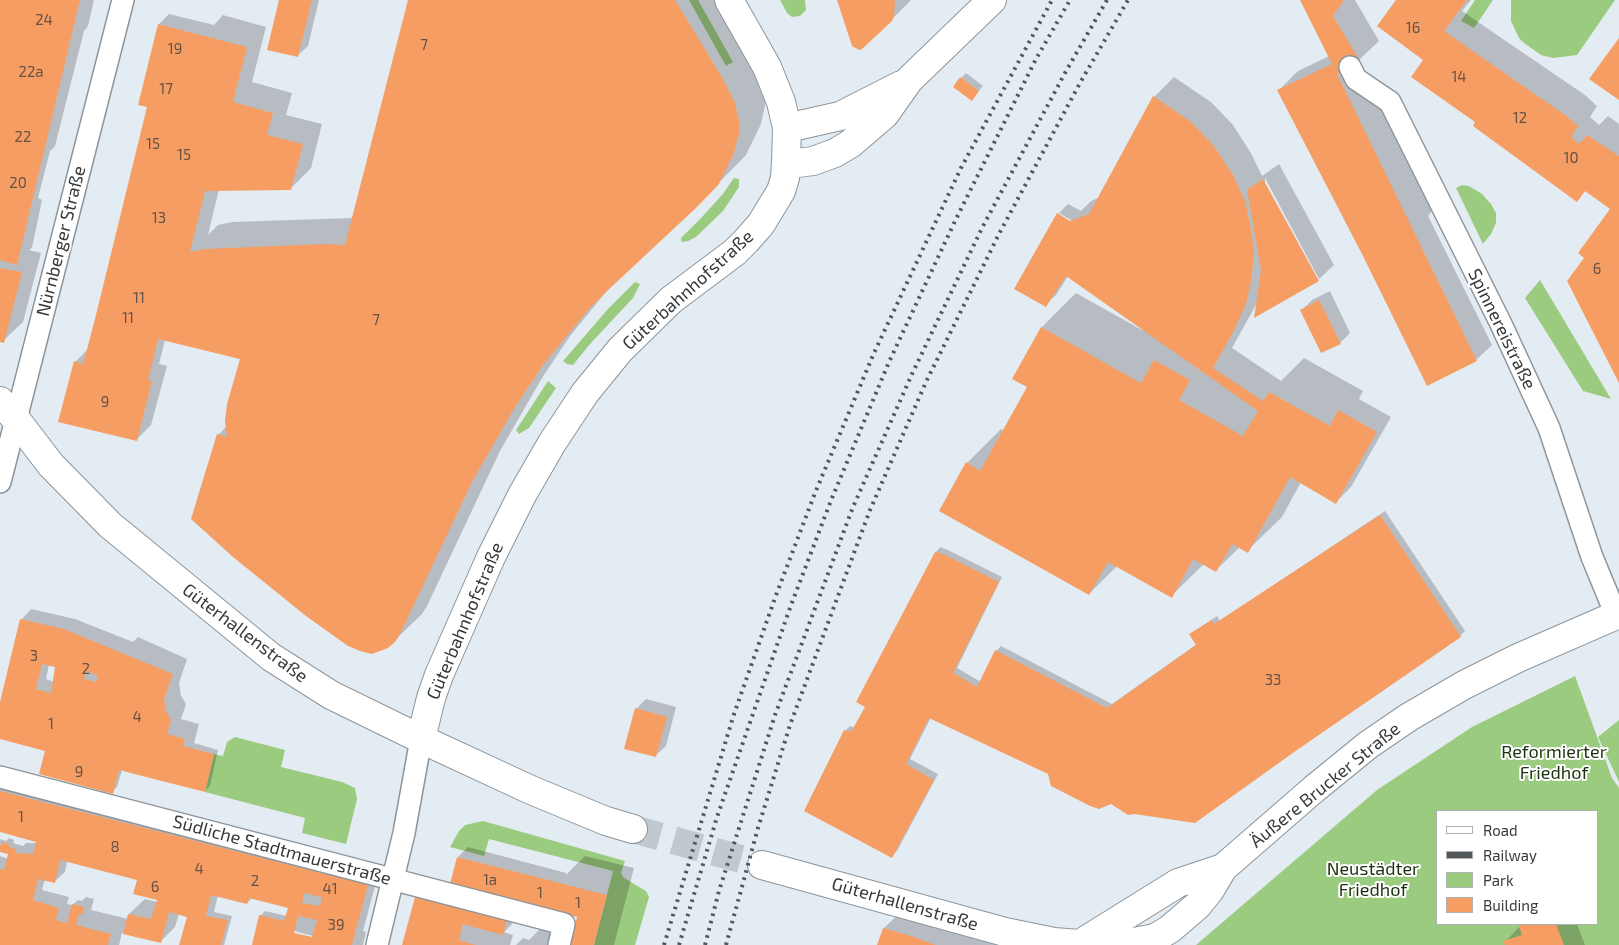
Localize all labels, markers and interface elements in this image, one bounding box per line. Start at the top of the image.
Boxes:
house number: 24 [35,11,53,29]
house number: 16 [1406,19,1420,37]
house number: 7 [420,36,428,54]
house number: 19 [168,40,182,58]
house number: 22a [18,63,44,81]
house number: 14 [1451,68,1467,86]
house number: 17 [159,80,173,98]
house number: 12 [1513,109,1527,127]
house number: 22 [15,128,31,146]
house number: 15 [146,135,160,153]
house number: 15 [177,146,191,164]
house number: 10 [1563,149,1579,167]
street label: Nürnberger Straße [32,164,90,318]
house number: 20 [9,174,27,192]
house number: 13 [152,209,166,227]
street label: Güterbahnhofstraße [618,226,758,354]
house number: 6 [1593,260,1601,278]
street label: Spinnereistraße [1463,265,1541,393]
house number: 11 [133,289,145,307]
house number: 11 [122,309,134,327]
house number: 7 [372,311,380,329]
house number: 9 [101,393,109,411]
street label: Güterbahnhofstraße [422,539,508,703]
street label: Güterhallenstraße [178,579,312,687]
house number: 3 [30,647,38,665]
house number: 2 [82,660,90,678]
house number: 33 [1265,671,1281,689]
house number: 4 [132,708,142,726]
house number: 1 [48,715,54,733]
street label: Äußere Brucker Straße [1246,718,1404,852]
park label: Reformierter Friedhof [1501,741,1607,784]
house number: 9 [75,763,83,781]
house number: 1 [18,808,24,826]
street label: Südliche Stadtmauerstraße [171,810,393,890]
legend [1436,810,1599,925]
text: Road [1483,821,1518,839]
house number: 8 [110,838,120,856]
text: Railway [1483,846,1537,864]
park label: Neustädter Friedhof [1327,858,1419,901]
house number: 4 [194,860,204,878]
house number: 1a [483,871,497,889]
text: Park [1483,871,1514,889]
house number: 2 [251,872,259,890]
street label: Güterhallenstraße [829,873,981,935]
house number: 6 [151,878,159,896]
house number: 41 [322,880,338,898]
house number: 1 [537,884,543,902]
house number: 1 [575,894,581,912]
text: Building [1483,896,1538,914]
house number: 39 [328,916,344,934]

